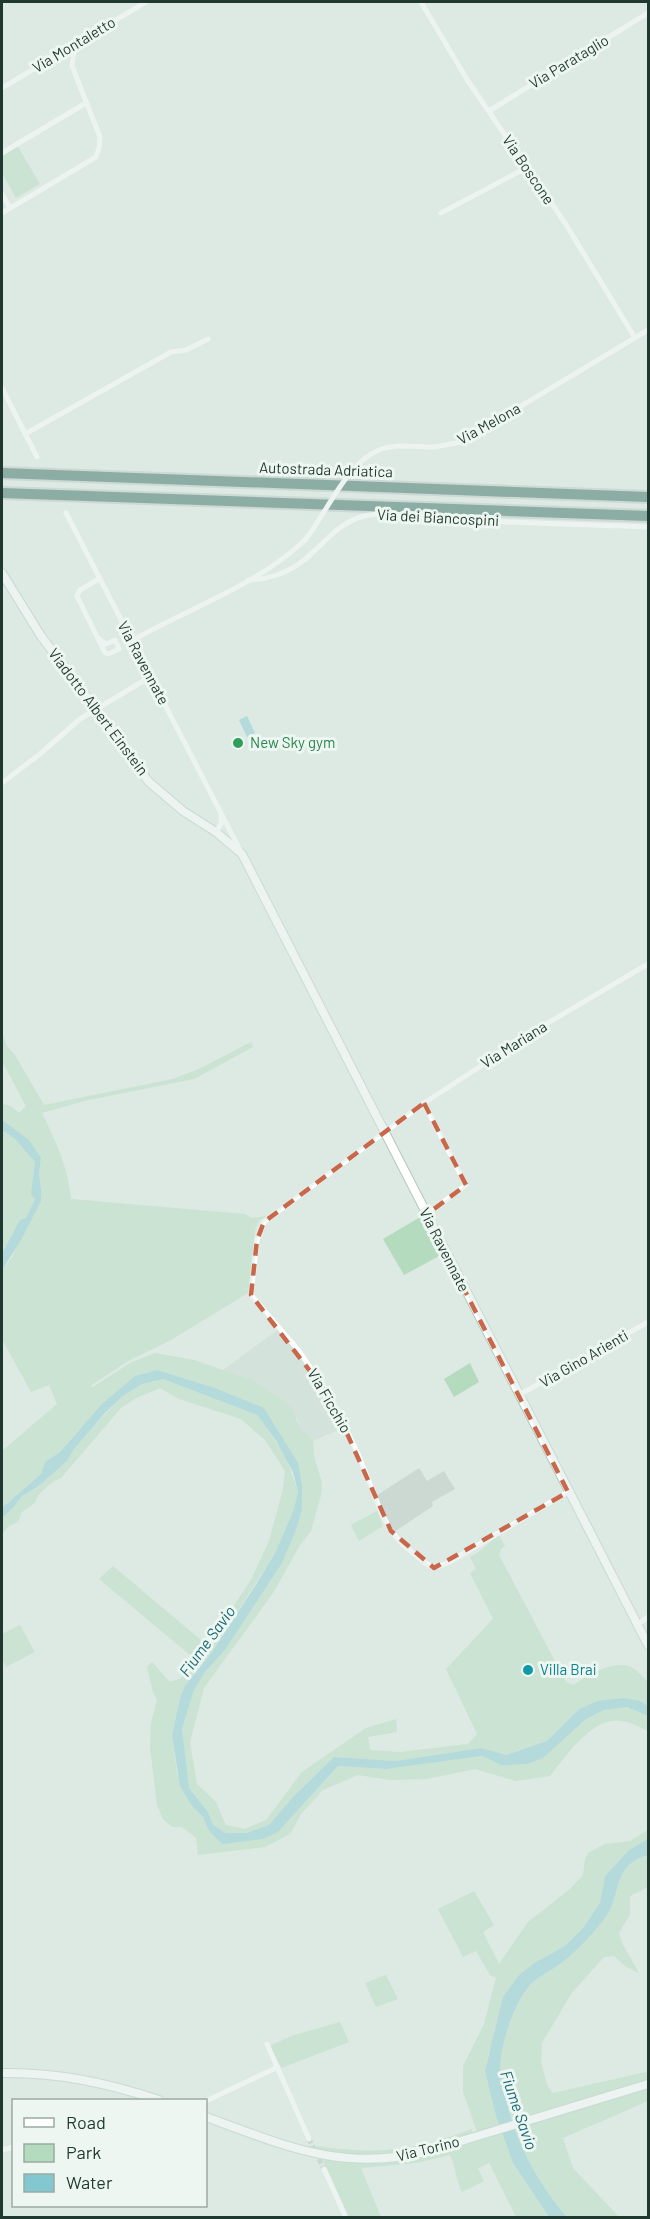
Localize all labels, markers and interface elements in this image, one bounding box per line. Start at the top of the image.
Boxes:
street label: Via Montaletto [29,12,118,76]
street label: Via Parataglio [526,30,611,92]
street label: Via Boscone [499,131,559,208]
street label: Via Melona [454,398,523,448]
street label: Autostrada Adriatica [259,458,393,480]
street label: Via dei Biancospini [376,505,500,529]
street label: Via Ravennate [114,618,173,707]
street label: Viadotto Albert Einstein [45,644,153,779]
place label: New Sky gym [250,733,335,751]
marker: New Sky gym [231,736,245,750]
street label: Via Mariana [477,1017,550,1072]
street label: Via Ravennate [416,1204,474,1295]
street label: Via Gino Arienti [536,1326,631,1391]
street label: Via Ficchio [304,1365,355,1436]
water label: Fiume Savio [175,1602,239,1680]
place label: Villa Brai [540,1660,597,1678]
marker: Villa Brai [521,1663,535,1677]
water label: Fiume Savio [497,2068,542,2152]
legend [12,2099,207,2207]
text: Road [66,2111,106,2133]
street label: Via Torino [394,2132,461,2165]
text: Park [66,2141,101,2163]
text: Water [66,2171,113,2193]

